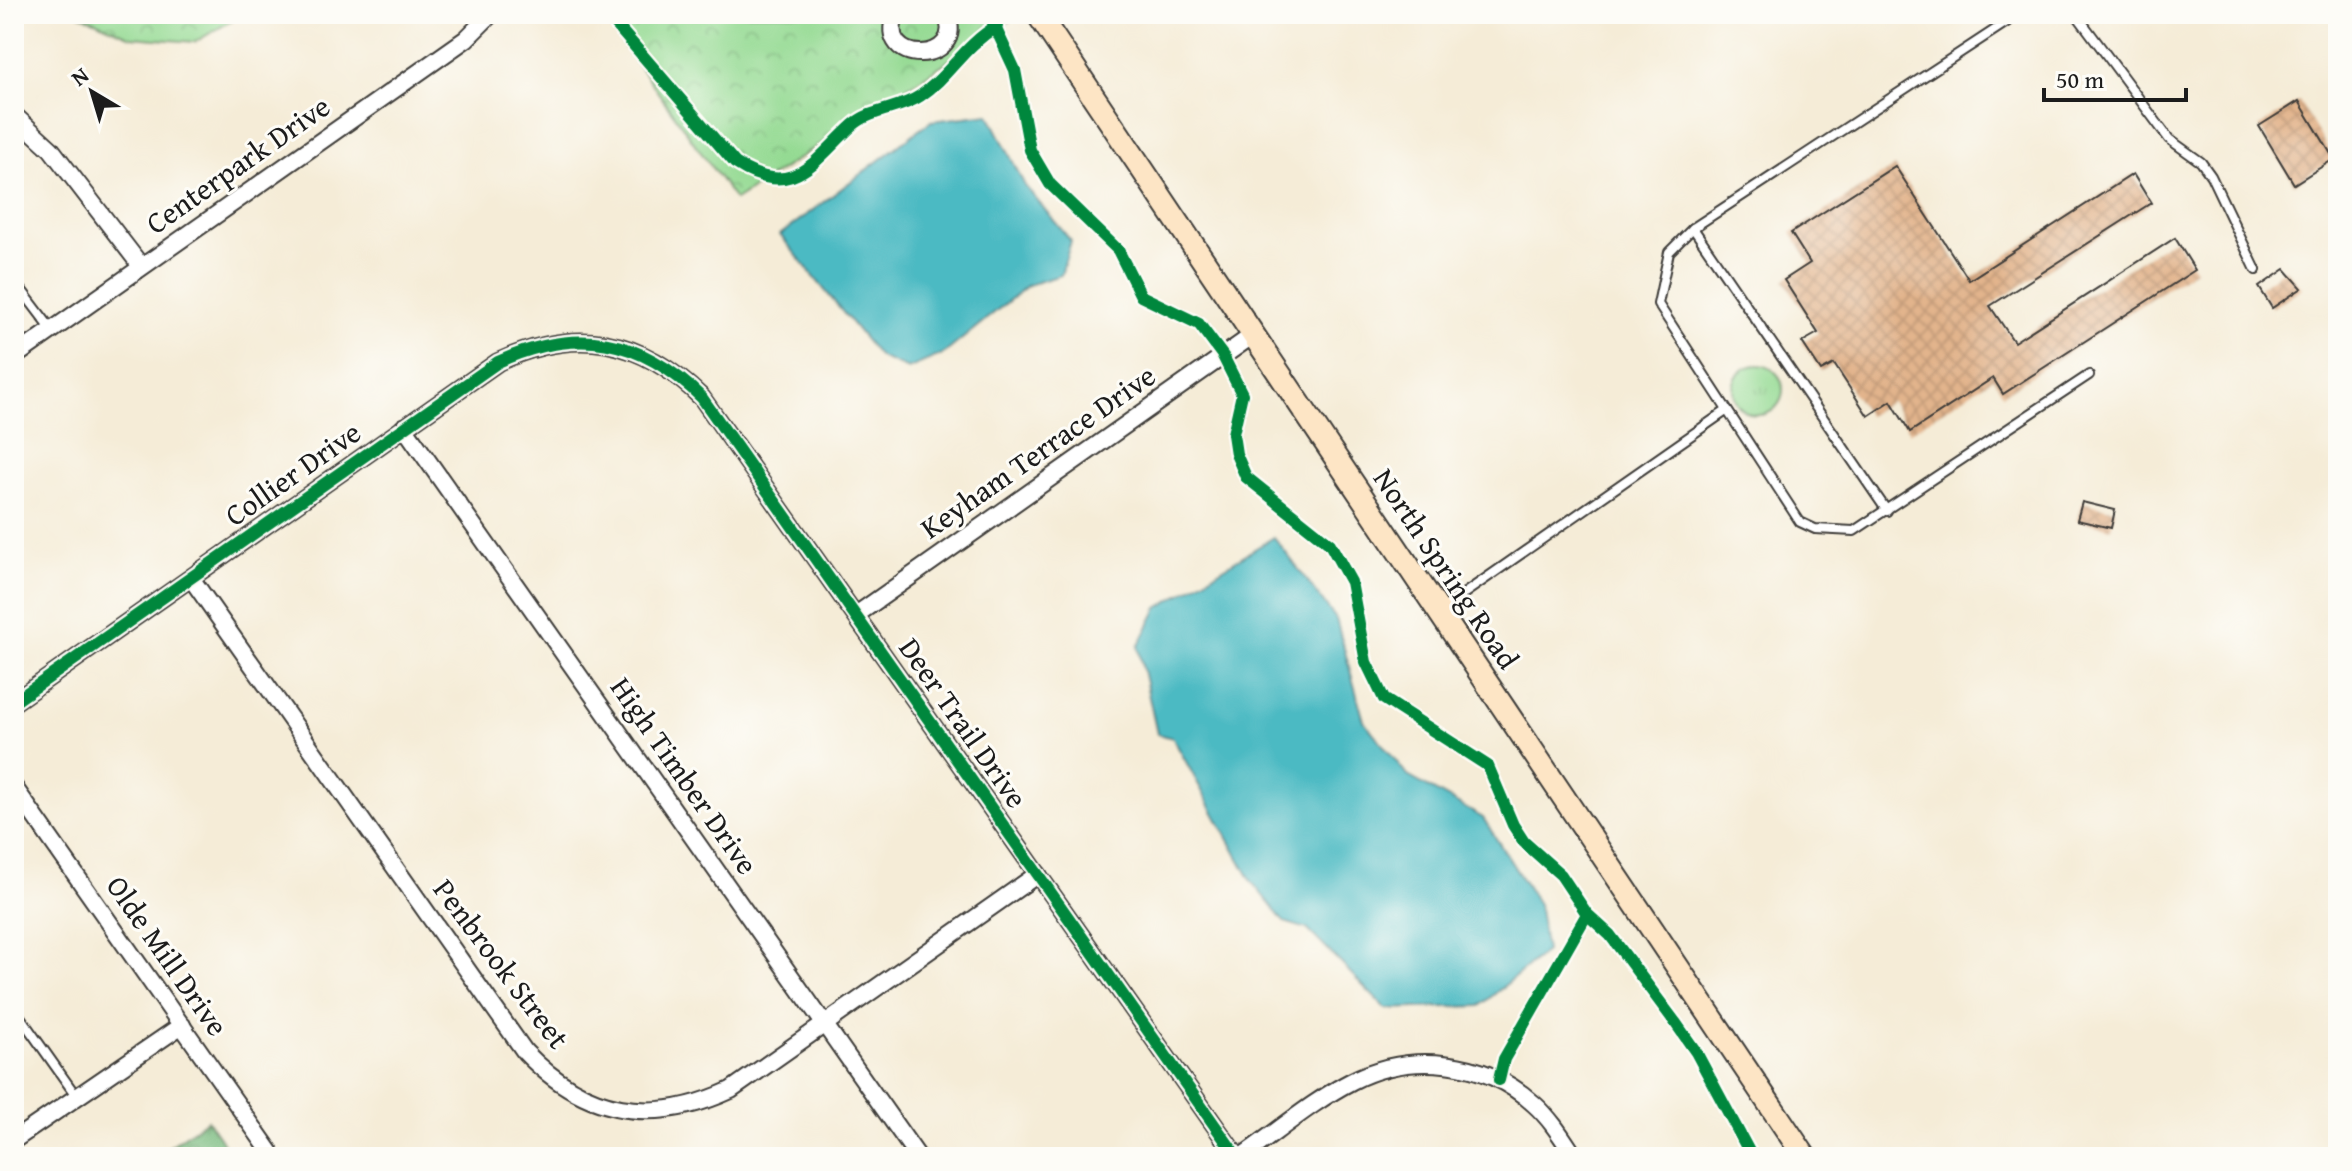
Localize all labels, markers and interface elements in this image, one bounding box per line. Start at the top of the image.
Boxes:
north arrow [52,52,132,132]
scale bar [2044,52,2186,102]
text: N [64,59,96,93]
text: 50 m [2056,62,2104,97]
street label: Centerpark Drive [136,84,339,244]
street label: Keyham Terrace Drive [911,353,1164,549]
street label: Collier Drive [215,410,369,536]
street label: North Spring Road [1363,459,1531,678]
street label: Deer Trail Drive [889,628,1039,817]
street label: High Timber Drive [600,668,769,883]
street label: Olde Mill Drive [96,866,240,1045]
street label: Penbrook Street [423,869,581,1058]

